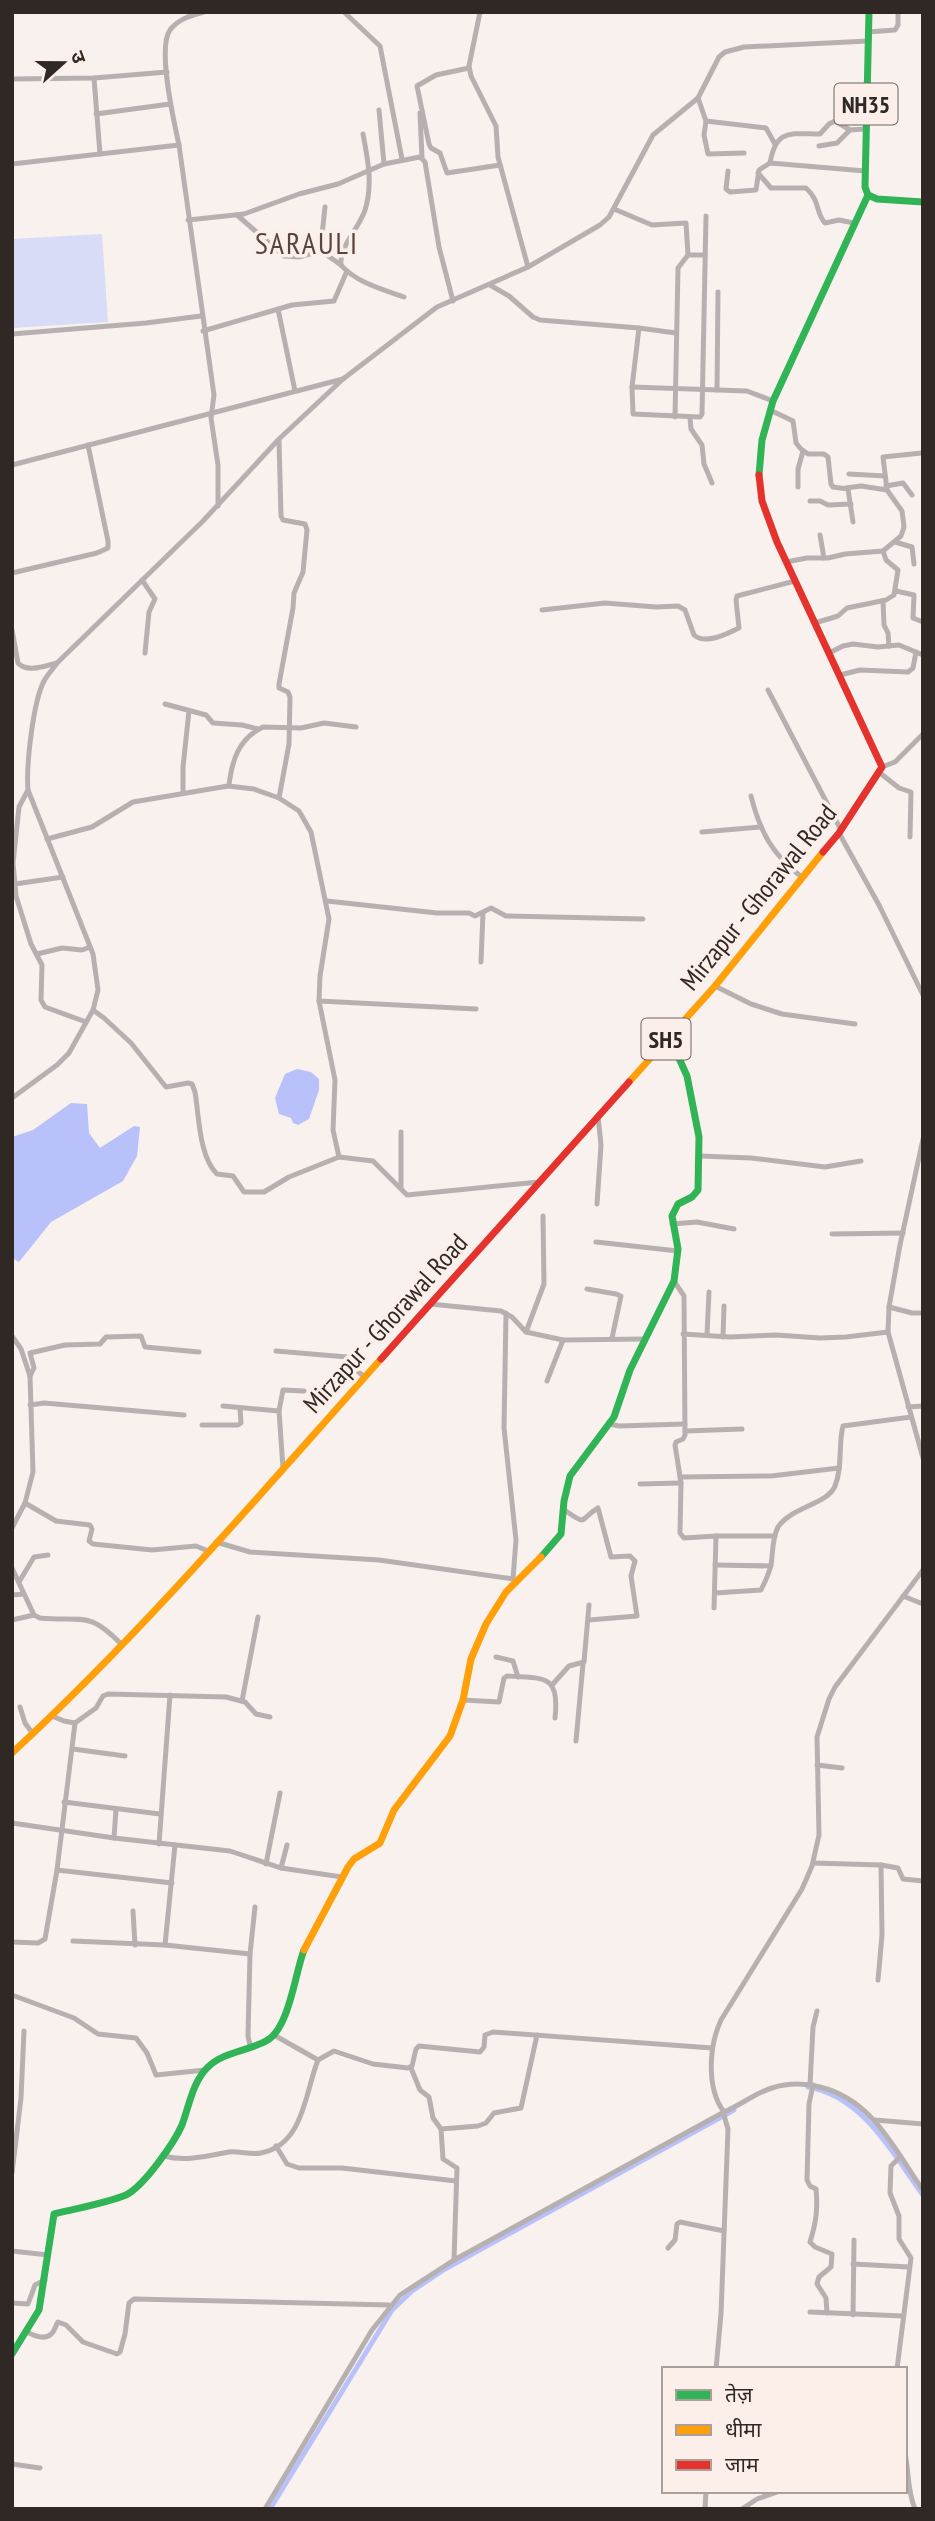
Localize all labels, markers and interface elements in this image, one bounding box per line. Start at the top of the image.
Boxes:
north arrow [28,28,98,98]
text: उ [66,47,92,67]
road number: NH35 [834,84,898,124]
district label: SARAULI [255,223,359,262]
street label: Mirzapur - Ghorawal Road [673,797,843,997]
road number: SH5 [642,1018,690,1059]
street label: Mirzapur - Ghorawal Road [296,1226,474,1420]
legend [662,2367,907,2493]
text: तेज़ [725,2381,753,2408]
text: धीमा [725,2416,762,2443]
text: जाम [725,2451,759,2478]

